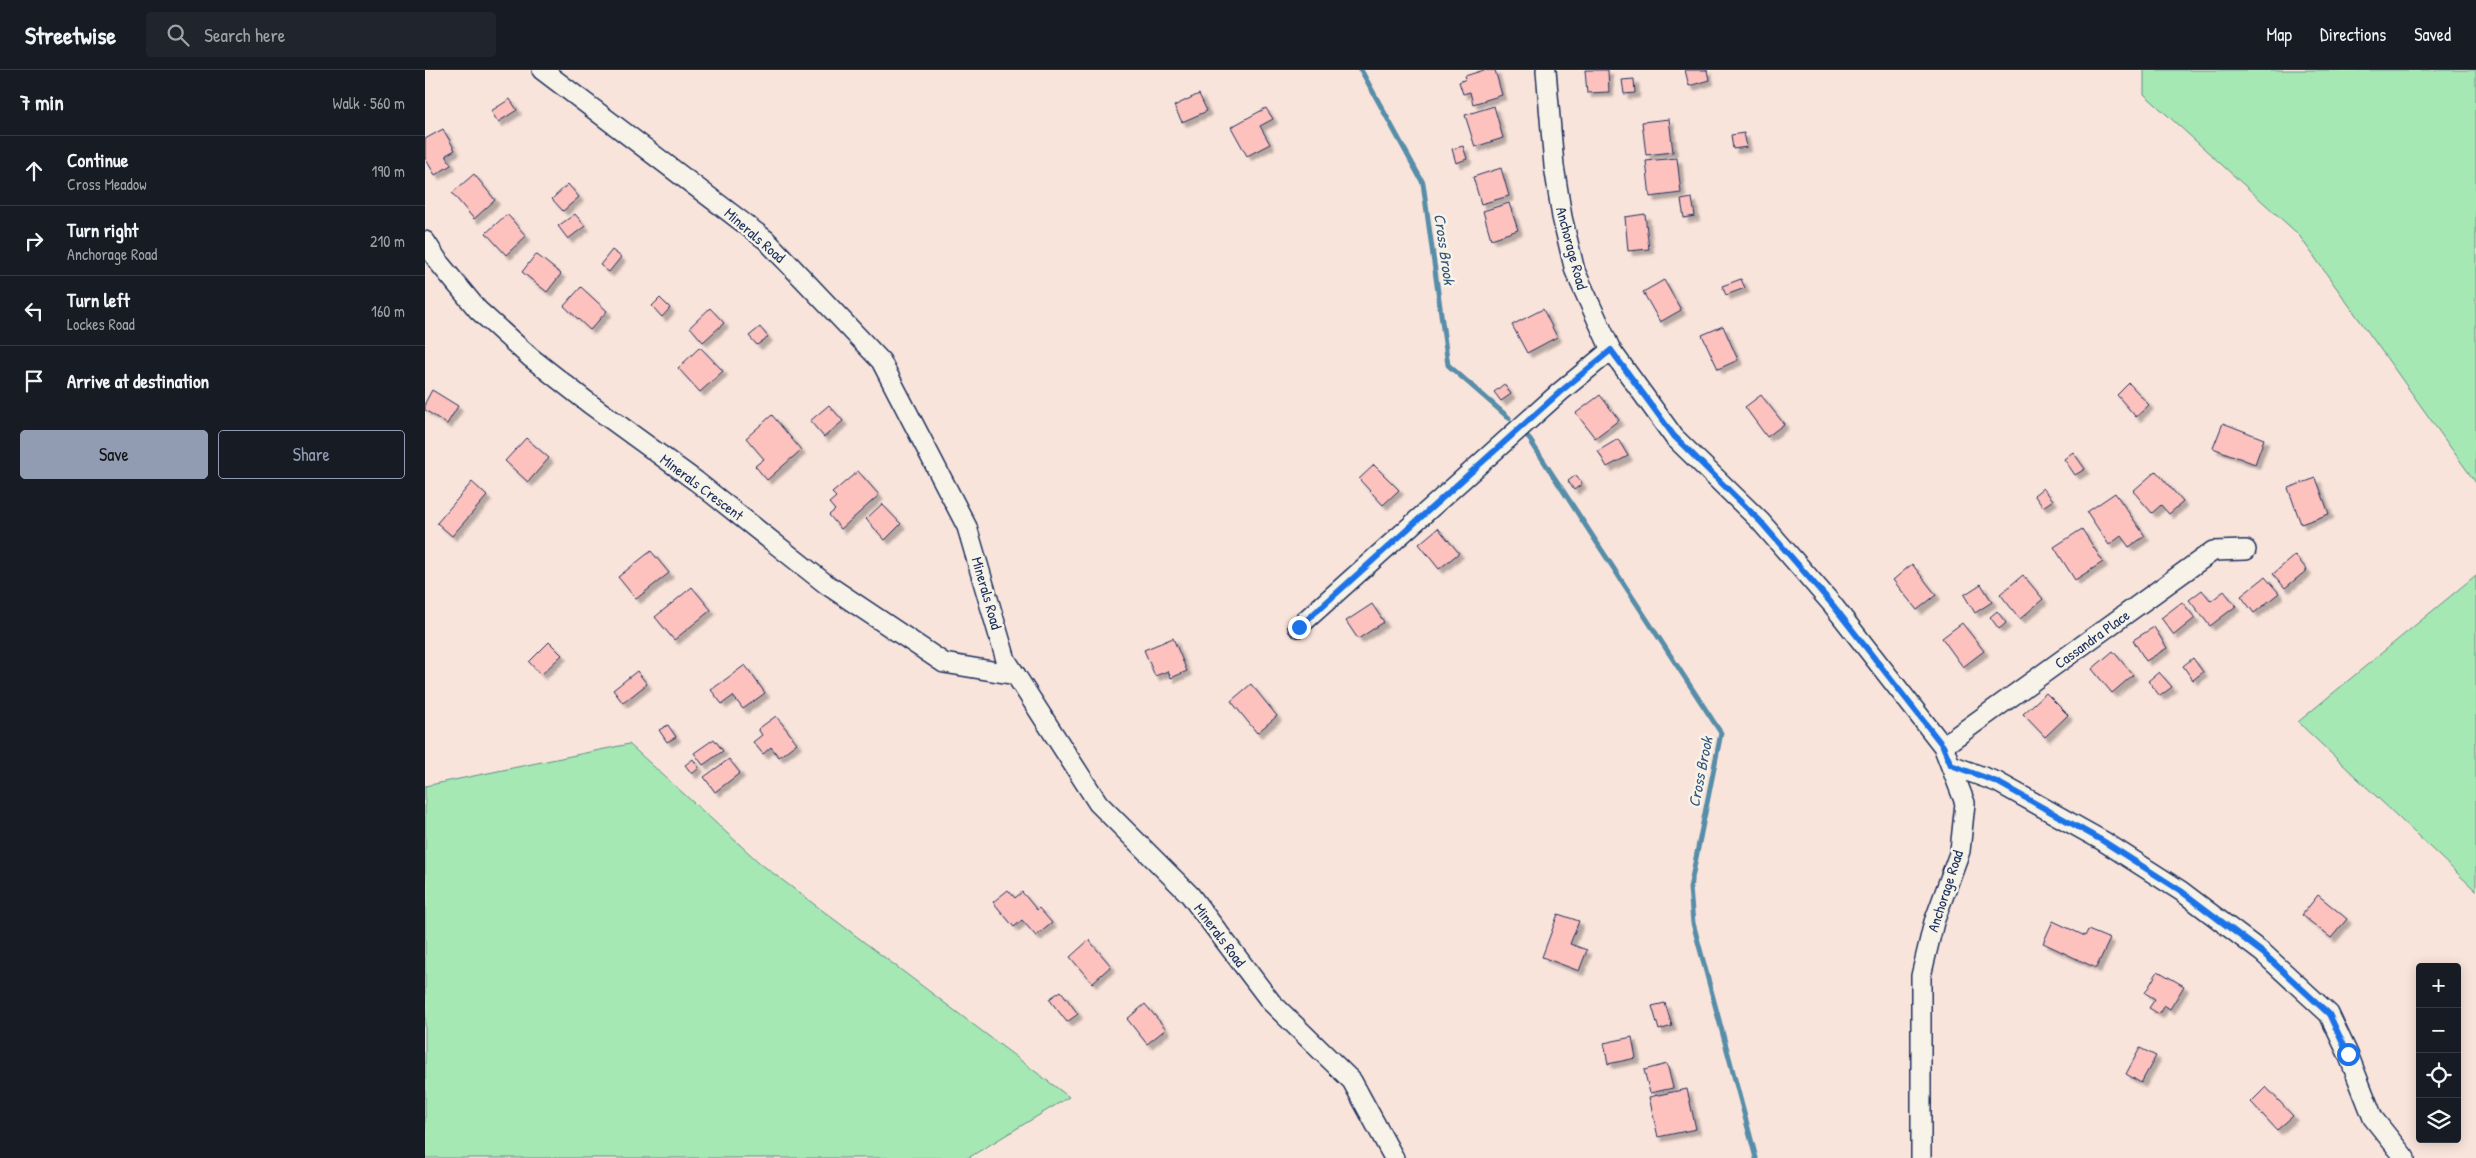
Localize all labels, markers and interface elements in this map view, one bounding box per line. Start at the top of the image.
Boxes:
search box [146,12,496,57]
text: Streetwise [25,19,116,51]
icon: search [164,21,192,49]
text: Search here [204,22,285,48]
text: Map [2267,22,2292,47]
text: Directions [2320,22,2386,47]
text: Saved [2414,22,2451,47]
text: 7 min [20,88,64,117]
text: Walk · 560 m [333,92,405,114]
text: Continue [67,147,128,173]
icon: ahead [20,157,48,185]
text: 190 m [372,160,405,182]
text: Cross Meadow [67,173,147,195]
street label: Minerals Road [720,203,790,267]
street label: Anchorage Road [1551,204,1593,292]
water label: Cross Brook [1429,212,1461,287]
text: Turn right [67,217,138,243]
icon: right [20,227,48,255]
text: 210 m [370,230,405,252]
text: Anchorage Road [67,243,157,265]
text: Turn left [67,287,130,313]
icon: left [20,297,48,325]
text: 160 m [371,300,405,322]
text: Lockes Road [67,313,135,335]
icon: arrive [20,367,48,395]
text: Arrive at destination [67,368,209,394]
button: Save [20,430,208,479]
button: Share [218,430,405,479]
street label: Minerals Crescent [656,449,749,526]
street label: Minerals Road [967,554,1007,632]
street label: Cassandra Place [2050,605,2134,673]
route end [1288,616,1311,639]
water label: Cross Brook [1682,734,1718,809]
street label: Anchorage Road [1922,847,1968,934]
street label: Minerals Road [1189,899,1251,971]
map controls [2416,963,2461,1143]
button: + [2416,963,2461,1008]
button: − [2416,1008,2461,1053]
route start [2337,1043,2360,1066]
button: locate [2416,1053,2461,1098]
button: layers [2416,1098,2461,1143]

